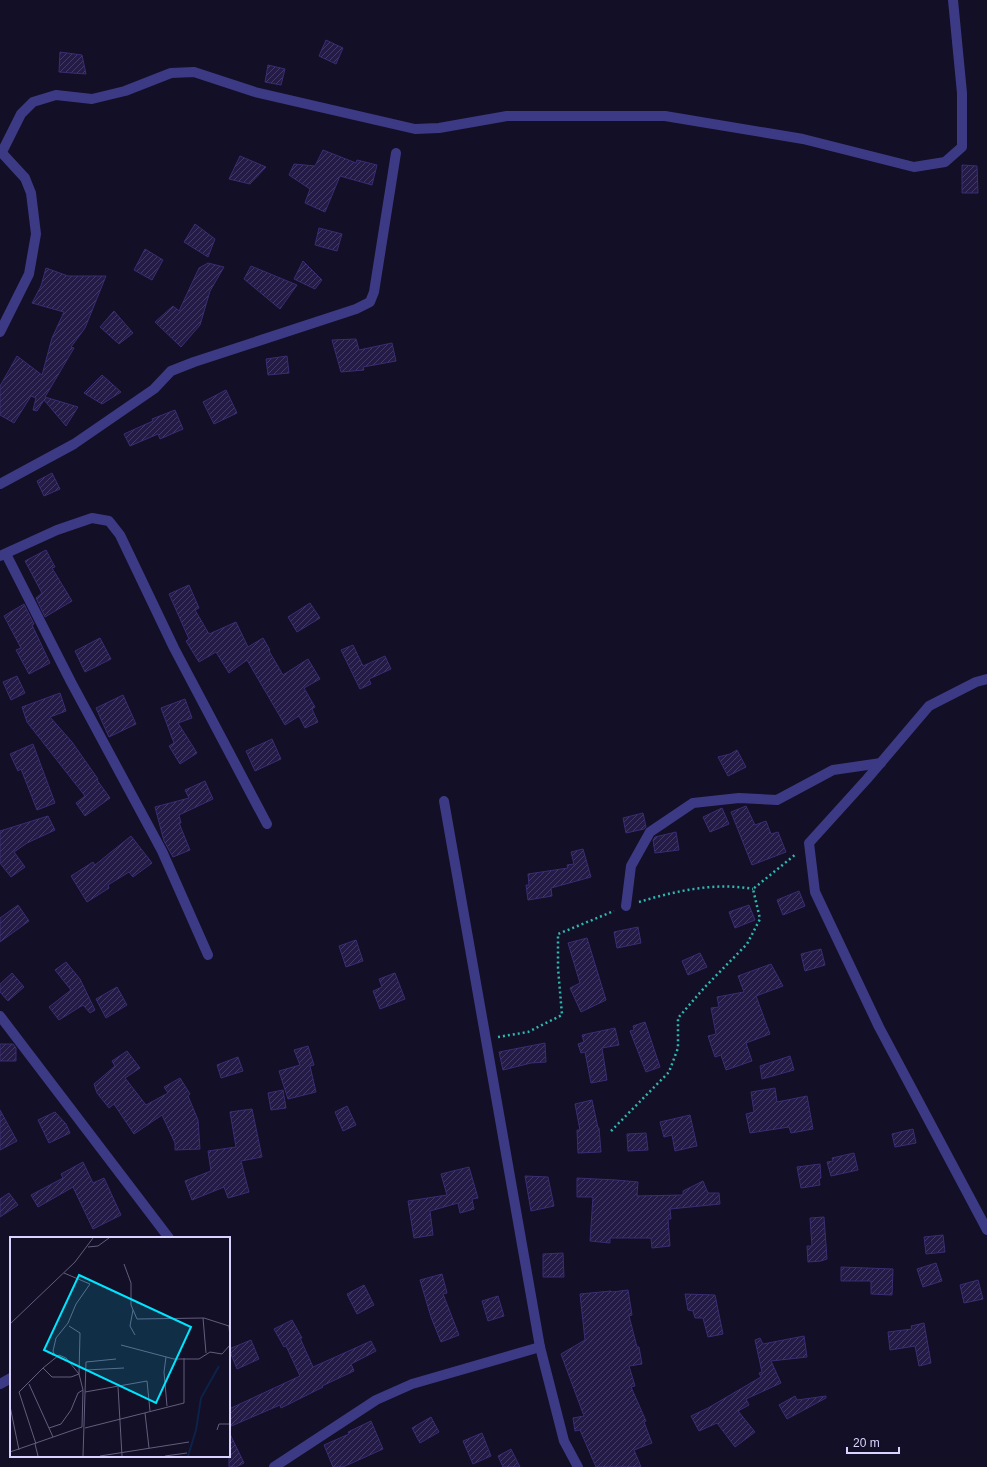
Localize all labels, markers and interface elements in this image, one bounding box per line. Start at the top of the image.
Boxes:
inset map [10,1237,230,1457]
scale bar [847,1429,899,1455]
text: 20 m [853,1436,880,1450]

